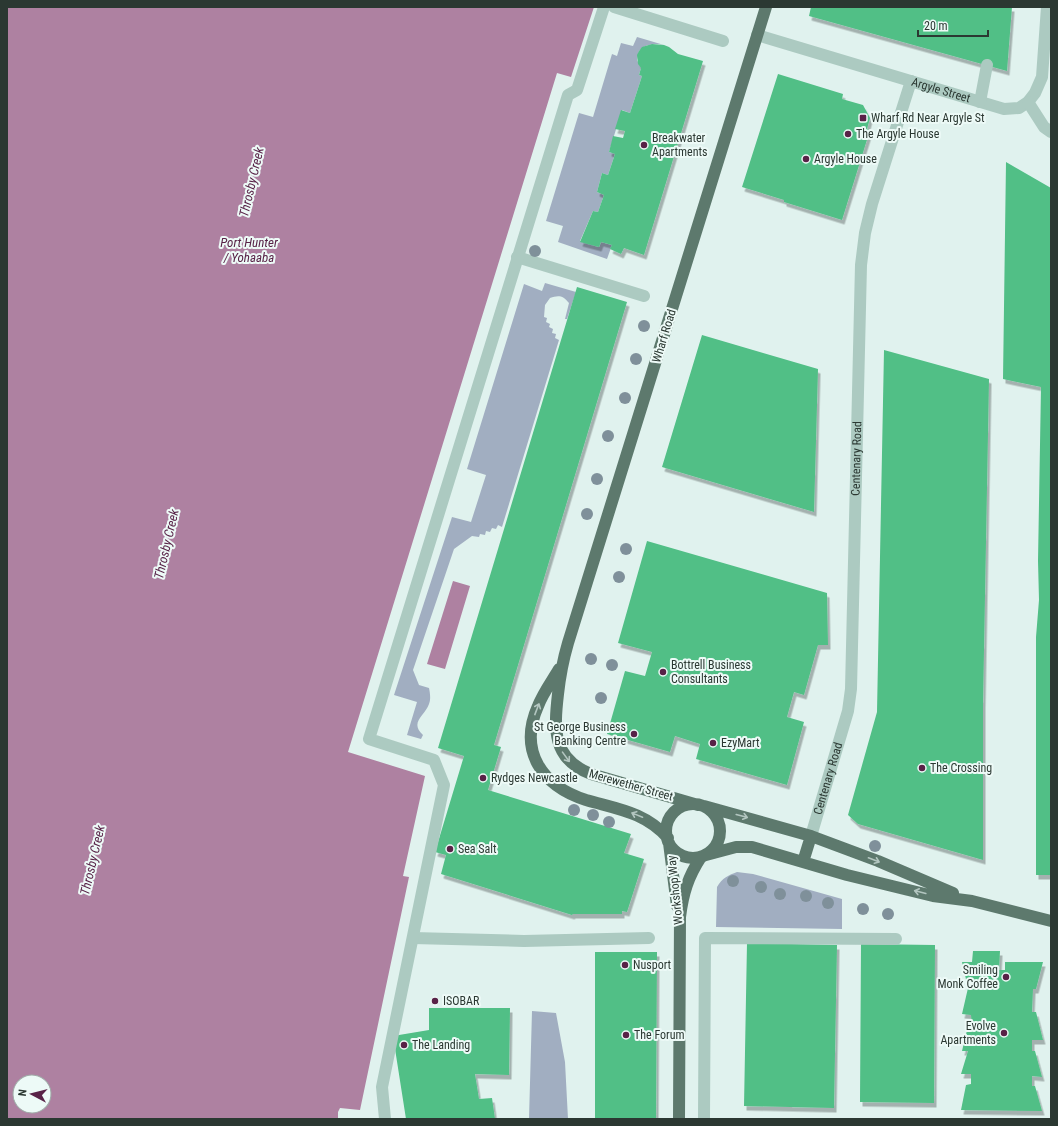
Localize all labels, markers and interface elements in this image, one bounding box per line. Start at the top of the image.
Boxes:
scale bar [918,12,988,38]
text: 20 m [924,19,948,33]
street label: Argyle Street [910,75,972,106]
place label: Wharf Rd Near Argyle St [871,111,985,125]
marker: Wharf Rd Near Argyle St [858,113,868,123]
place label: The Argyle House [856,127,940,141]
marker: The Argyle House [843,129,853,139]
place label: Breakwater Apartments [652,131,708,159]
marker: Breakwater Apartments [639,140,649,150]
water label: Throsby Creek [236,145,267,218]
place label: Argyle House [814,152,877,166]
marker: Argyle House [801,154,811,164]
water label: Port Hunter / Yohaaba [220,235,279,265]
street label: Wharf Road [649,308,679,364]
street label: Centenary Road [849,421,864,496]
water label: Throsby Creek [151,507,182,580]
place label: Bottrell Business Consultants [671,658,751,686]
marker: Bottrell Business Consultants [658,667,668,677]
one-way arrow [534,703,542,715]
place label: St George Business Banking Centre [534,720,626,748]
marker: St George Business Banking Centre [629,729,639,739]
place label: EzyMart [721,736,760,750]
marker: EzyMart [708,738,718,748]
street label: Centenary Road [811,741,845,816]
one-way arrow [562,751,570,762]
place label: The Crossing [930,761,992,775]
marker: The Crossing [917,763,927,773]
street label: Merewether Street [587,766,675,804]
place label: Rydges Newcastle [491,771,578,785]
marker: Rydges Newcastle [478,773,488,783]
one-way arrow [631,811,643,818]
one-way arrow [735,813,748,820]
water label: Throsby Creek [77,823,108,896]
place label: Sea Salt [458,842,497,856]
marker: Sea Salt [445,844,455,854]
street label: Workshop Way [664,855,686,925]
one-way arrow [867,856,879,864]
one-way arrow [914,888,927,896]
place label: Nusport [633,958,672,972]
marker: Nusport [620,960,630,970]
place label: Smiling Monk Coffee [937,963,998,991]
marker: Smiling Monk Coffee [1001,972,1011,982]
place label: ISOBAR [443,994,480,1008]
marker: ISOBAR [430,996,440,1006]
place label: Evolve Apartments [940,1019,996,1047]
place label: The Forum [634,1028,685,1042]
marker: Evolve Apartments [999,1028,1009,1038]
marker: The Forum [621,1030,631,1040]
place label: The Landing [412,1038,470,1052]
marker: The Landing [399,1040,409,1050]
north arrow [12,1074,52,1114]
text: N [16,1088,29,1097]

